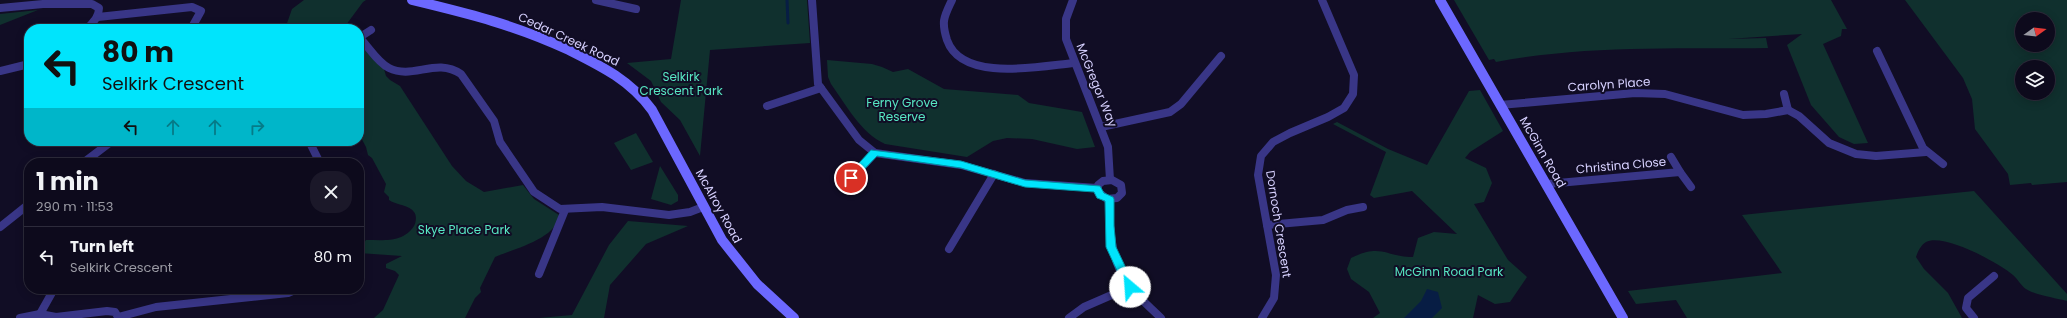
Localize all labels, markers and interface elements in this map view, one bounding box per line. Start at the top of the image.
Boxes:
street label: Cedar Creek Road [516,8,622,70]
north arrow [2015,12,2055,52]
map controls [2015,12,2055,100]
text: 80 m [102,33,174,72]
icon: left [36,40,88,92]
street label: McGregor Way [1072,41,1122,130]
button: layers [2015,60,2055,100]
park label: Selkirk Crescent Park [639,68,723,99]
text: Selkirk Crescent [102,71,244,96]
street label: Carolyn Place [1567,73,1651,95]
park label: Ferny Grove Reserve [866,94,938,125]
street label: McGinn Road [1516,113,1570,191]
icon: left [120,116,142,138]
icon: ahead [162,116,184,138]
icon: ahead [204,116,226,138]
icon: right [246,116,268,138]
street label: Christina Close [1575,153,1667,177]
pin [834,161,868,195]
text: 1 min [36,165,99,198]
street label: McAlroy Road [692,166,746,246]
icon: arrive [840,167,862,189]
street label: Dornoch Crescent [1262,169,1296,279]
button: close [310,171,352,213]
text: 290 m · 11:53 [36,197,113,216]
park label: Skye Place Park [418,221,511,238]
text: Turn left [70,236,134,257]
icon: left [36,246,58,268]
text: 80 m [314,246,352,267]
text: Selkirk Crescent [70,258,173,277]
park label: McGinn Road Park [1395,263,1504,280]
position arrow [1109,266,1151,308]

